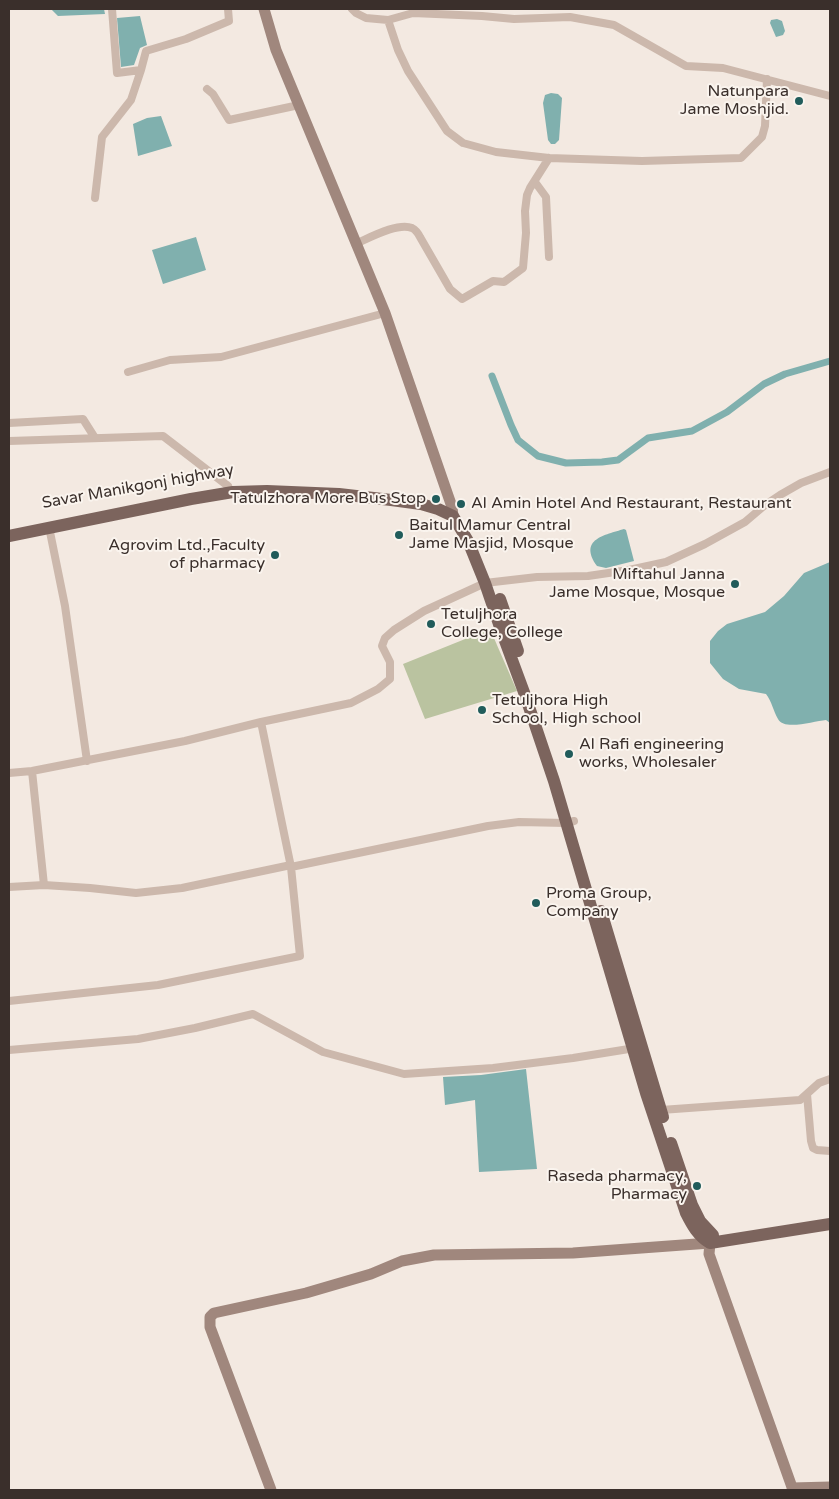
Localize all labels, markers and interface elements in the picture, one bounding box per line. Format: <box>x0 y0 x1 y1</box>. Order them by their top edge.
place label: Natunpara Jame Moshjid. <box>680 82 789 120</box>
marker: Natunpara Jame Moshjid. <box>793 95 805 107</box>
street label: Savar Manikgonj highway <box>41 461 235 513</box>
place label: Tatulzhora More Bus Stop <box>230 489 426 509</box>
marker: Tatulzhora More Bus Stop <box>430 493 442 505</box>
place label: Al Amin Hotel And Restaurant, Restaurant <box>471 494 792 514</box>
marker: Al Amin Hotel And Restaurant, Restaurant <box>455 498 467 510</box>
place label: Baitul Mamur Central Jame Masjid, Mosque <box>409 516 573 554</box>
marker: Baitul Mamur Central Jame Masjid, Mosque <box>393 529 405 541</box>
place label: Agrovim Ltd.,Faculty of pharmacy <box>108 536 265 574</box>
marker: Agrovim Ltd.,Faculty of pharmacy <box>269 549 281 561</box>
place label: Miftahul Janna Jame Mosque, Mosque <box>549 565 725 603</box>
marker: Miftahul Janna Jame Mosque, Mosque <box>729 578 741 590</box>
place label: Tetuljhora College, College <box>441 605 563 643</box>
marker: Tetuljhora College, College <box>425 618 437 630</box>
place label: Tetuljhora High School, High school <box>492 691 641 729</box>
marker: Tetuljhora High School, High school <box>476 704 488 716</box>
place label: Al Rafi engineering works, Wholesaler <box>579 735 724 773</box>
marker: Al Rafi engineering works, Wholesaler <box>563 748 575 760</box>
place label: Proma Group, Company <box>546 884 652 922</box>
marker: Proma Group, Company <box>530 897 542 909</box>
place label: Raseda pharmacy, Pharmacy <box>547 1167 687 1205</box>
marker: Raseda pharmacy, Pharmacy <box>691 1180 703 1192</box>

